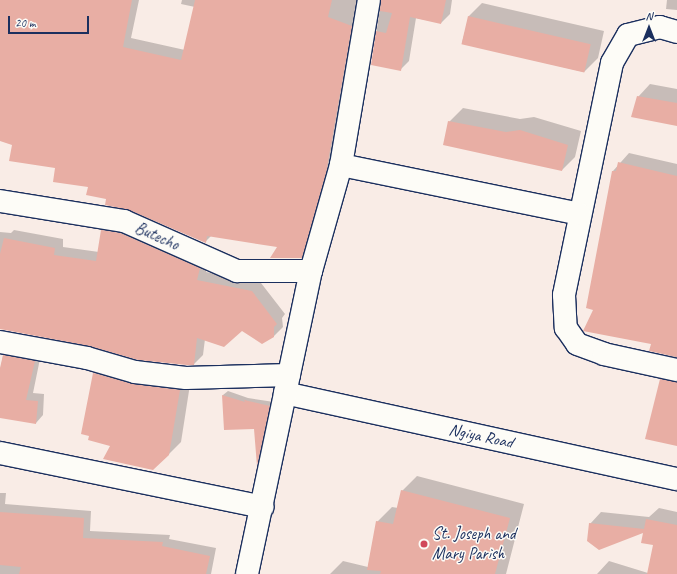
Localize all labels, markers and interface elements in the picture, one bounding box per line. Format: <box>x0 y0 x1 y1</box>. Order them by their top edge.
scale bar <box>10 8 91 34</box>
north arrow <box>629 8 669 48</box>
text: N <box>646 9 652 23</box>
text: 20 m <box>15 15 35 31</box>
street label: Butecho <box>132 217 182 255</box>
street label: Ngiya Road <box>447 419 515 453</box>
place label: St. Joseph and Mary Parish <box>432 524 516 564</box>
marker: St. Joseph and Mary Parish <box>419 539 429 549</box>

